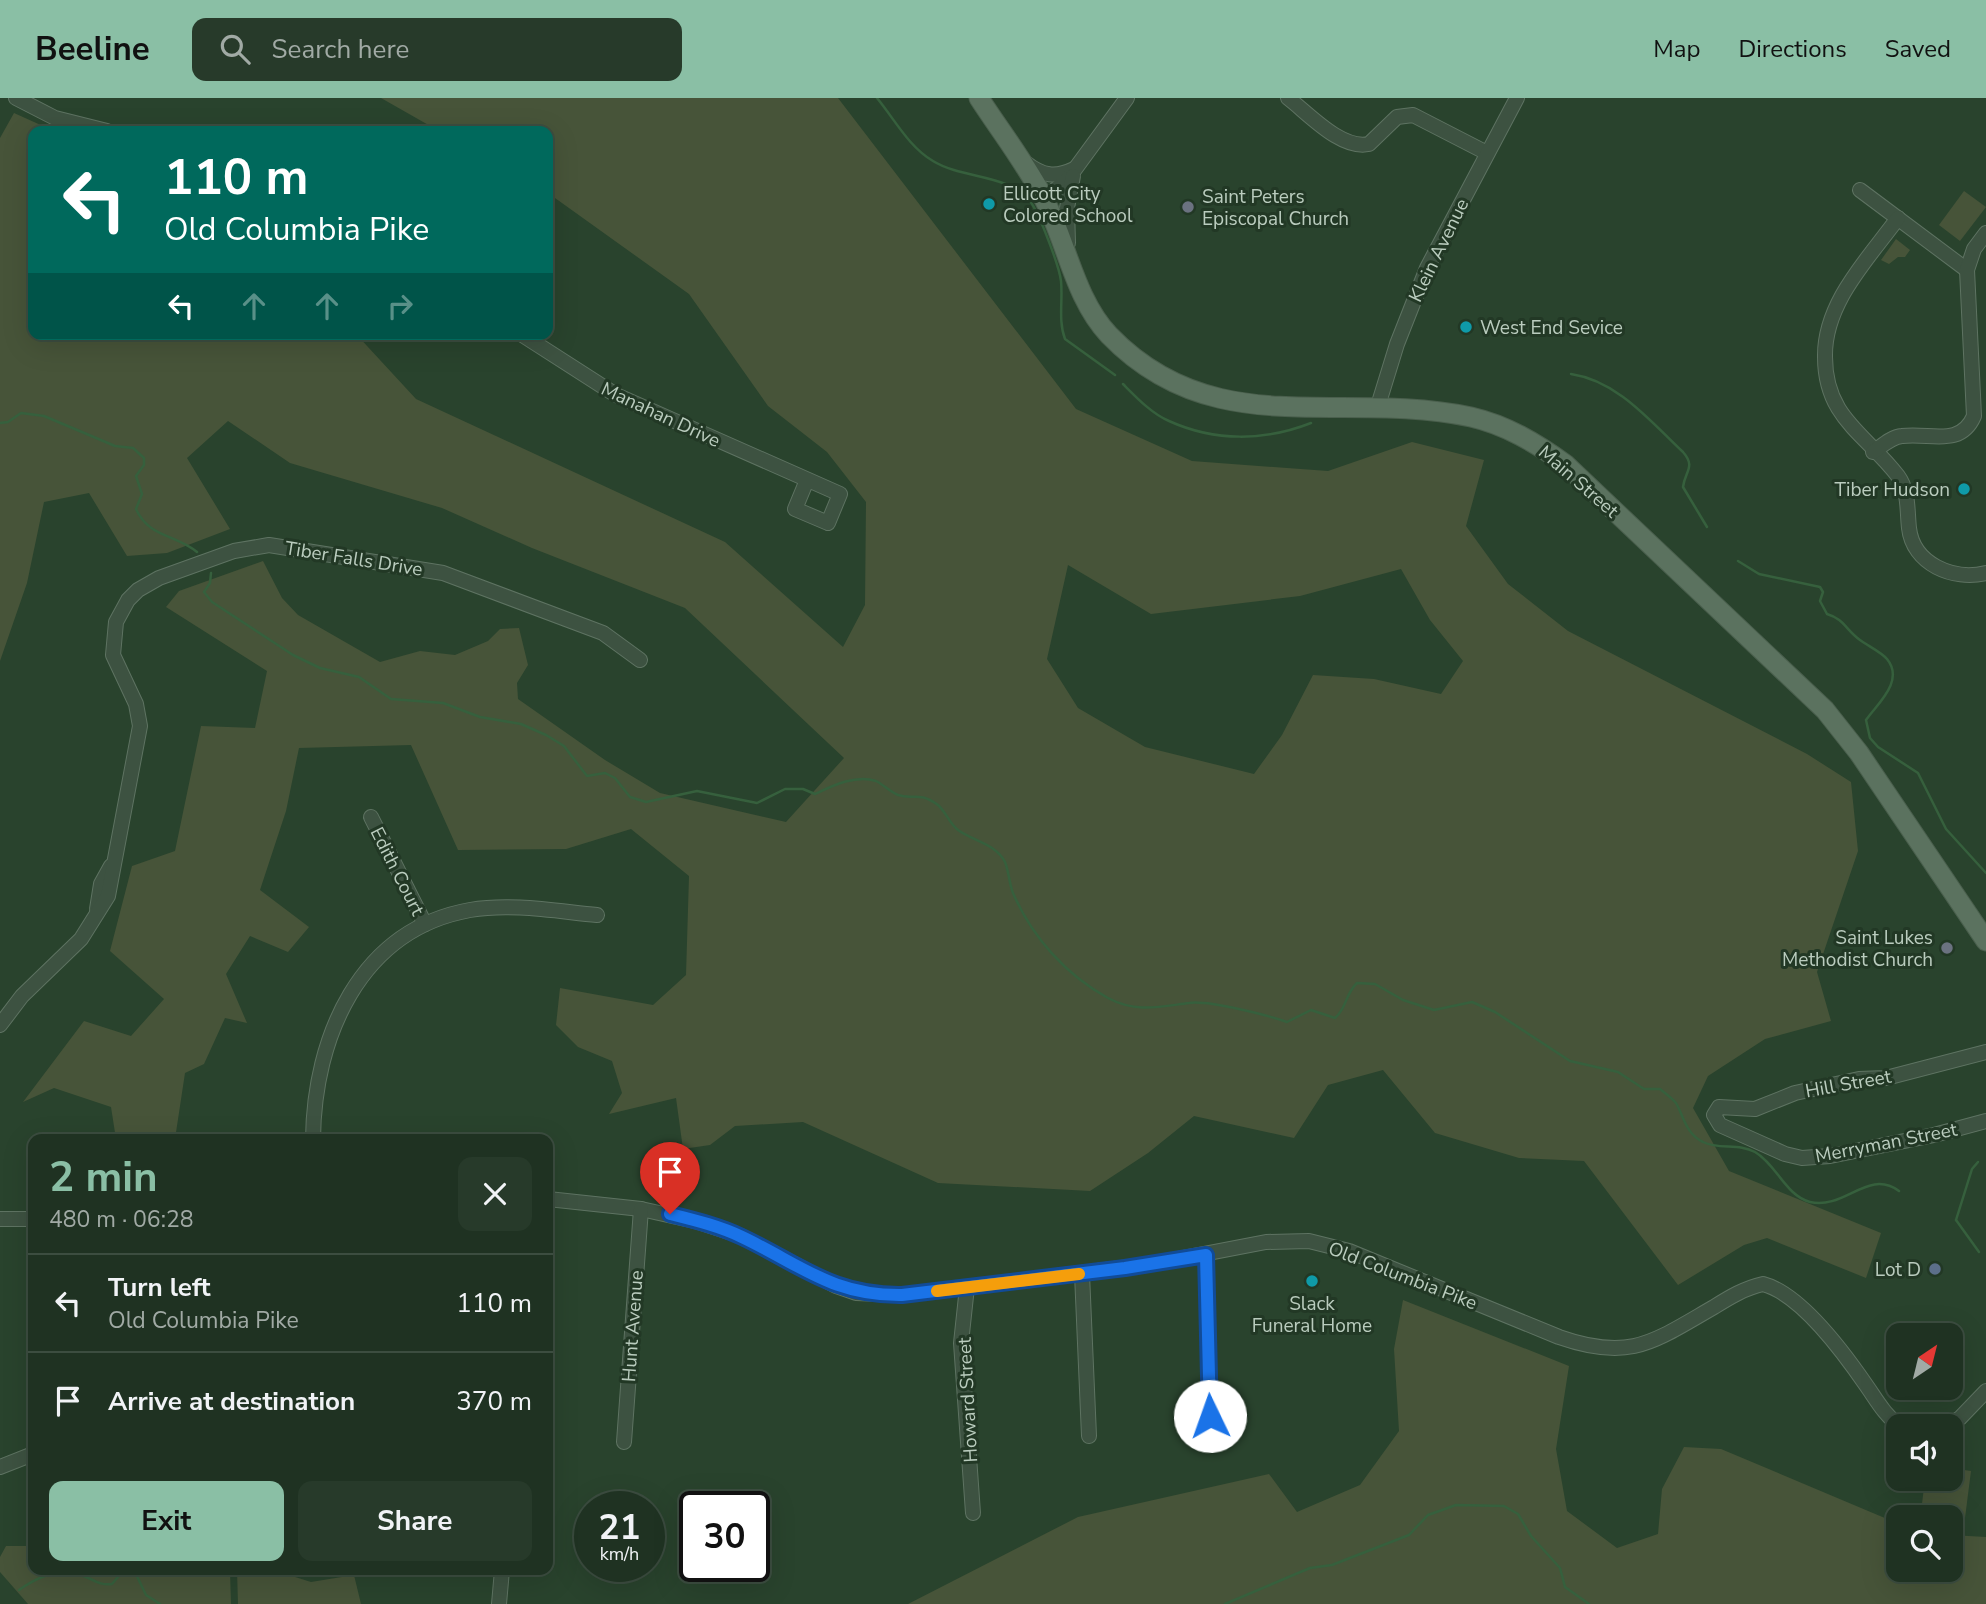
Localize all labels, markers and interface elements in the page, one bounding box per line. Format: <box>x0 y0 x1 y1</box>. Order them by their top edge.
search box <box>192 18 682 81</box>
text: Beeline <box>35 27 150 72</box>
icon: search <box>216 30 254 68</box>
text: Search here <box>272 32 409 67</box>
text: Map <box>1653 33 1700 65</box>
text: Directions <box>1738 33 1847 65</box>
text: Saved <box>1885 33 1951 65</box>
text: 110 m <box>164 144 308 211</box>
icon: left <box>49 154 140 245</box>
place label: Ellicott City Colored School <box>1003 181 1133 229</box>
place label: Saint Peters Episcopal Church <box>1202 184 1349 232</box>
street label: Klein Avenue <box>1403 194 1475 307</box>
marker: Ellicott City Colored School <box>981 196 997 212</box>
marker: Saint Peters Episcopal Church <box>1180 199 1196 215</box>
text: Old Columbia Pike <box>164 208 429 251</box>
icon: left <box>162 287 200 325</box>
icon: ahead <box>235 287 273 325</box>
icon: ahead <box>308 287 346 325</box>
icon: right <box>381 287 419 325</box>
place label: West End Sevice <box>1480 315 1623 341</box>
marker: West End Sevice <box>1458 319 1474 335</box>
street label: Manahan Drive <box>597 376 724 454</box>
street label: Main Street <box>1533 440 1624 524</box>
place label: Tiber Hudson <box>1835 477 1950 503</box>
marker: Tiber Hudson <box>1956 481 1972 497</box>
street label: Tiber Falls Drive <box>283 535 425 583</box>
street label: Edith Court <box>364 823 431 920</box>
place label: Saint Lukes Methodist Church <box>1782 925 1933 973</box>
marker: Saint Lukes Methodist Church <box>1939 940 1955 956</box>
street label: Hill Street <box>1803 1064 1894 1104</box>
street label: Merryman Street <box>1813 1116 1960 1169</box>
pin <box>640 1142 700 1214</box>
text: 2 min <box>49 1149 158 1206</box>
icon: arrive <box>651 1153 689 1191</box>
button: close <box>458 1157 532 1231</box>
text: 480 m · 06:28 <box>49 1204 194 1235</box>
street label: Old Columbia Pike <box>1324 1236 1481 1316</box>
place label: Lot D <box>1875 1257 1921 1283</box>
marker: Lot D <box>1927 1261 1943 1277</box>
street label: Hunt Avenue <box>616 1269 650 1383</box>
text: Turn left <box>108 1270 211 1305</box>
marker: Slack Funeral Home <box>1304 1273 1320 1289</box>
icon: left <box>49 1284 87 1322</box>
text: 110 m <box>456 1286 532 1321</box>
place label: Slack Funeral Home <box>1252 1291 1372 1339</box>
text: Old Columbia Pike <box>108 1305 299 1336</box>
north arrow <box>1886 1323 1964 1400</box>
map controls <box>1886 1323 1963 1582</box>
street label: Howard Street <box>952 1336 984 1463</box>
position arrow <box>1173 1379 1247 1453</box>
icon: arrive <box>49 1382 87 1420</box>
text: Arrive at destination <box>108 1384 355 1419</box>
text: 370 m <box>456 1384 532 1419</box>
button: sound <box>1886 1414 1963 1491</box>
button: Exit <box>49 1481 284 1561</box>
button: Share <box>298 1481 532 1561</box>
speed limit sign: 30 <box>679 1491 770 1582</box>
text: 21 <box>598 1504 641 1551</box>
button: search <box>1886 1505 1963 1582</box>
text: km/h <box>600 1542 639 1566</box>

